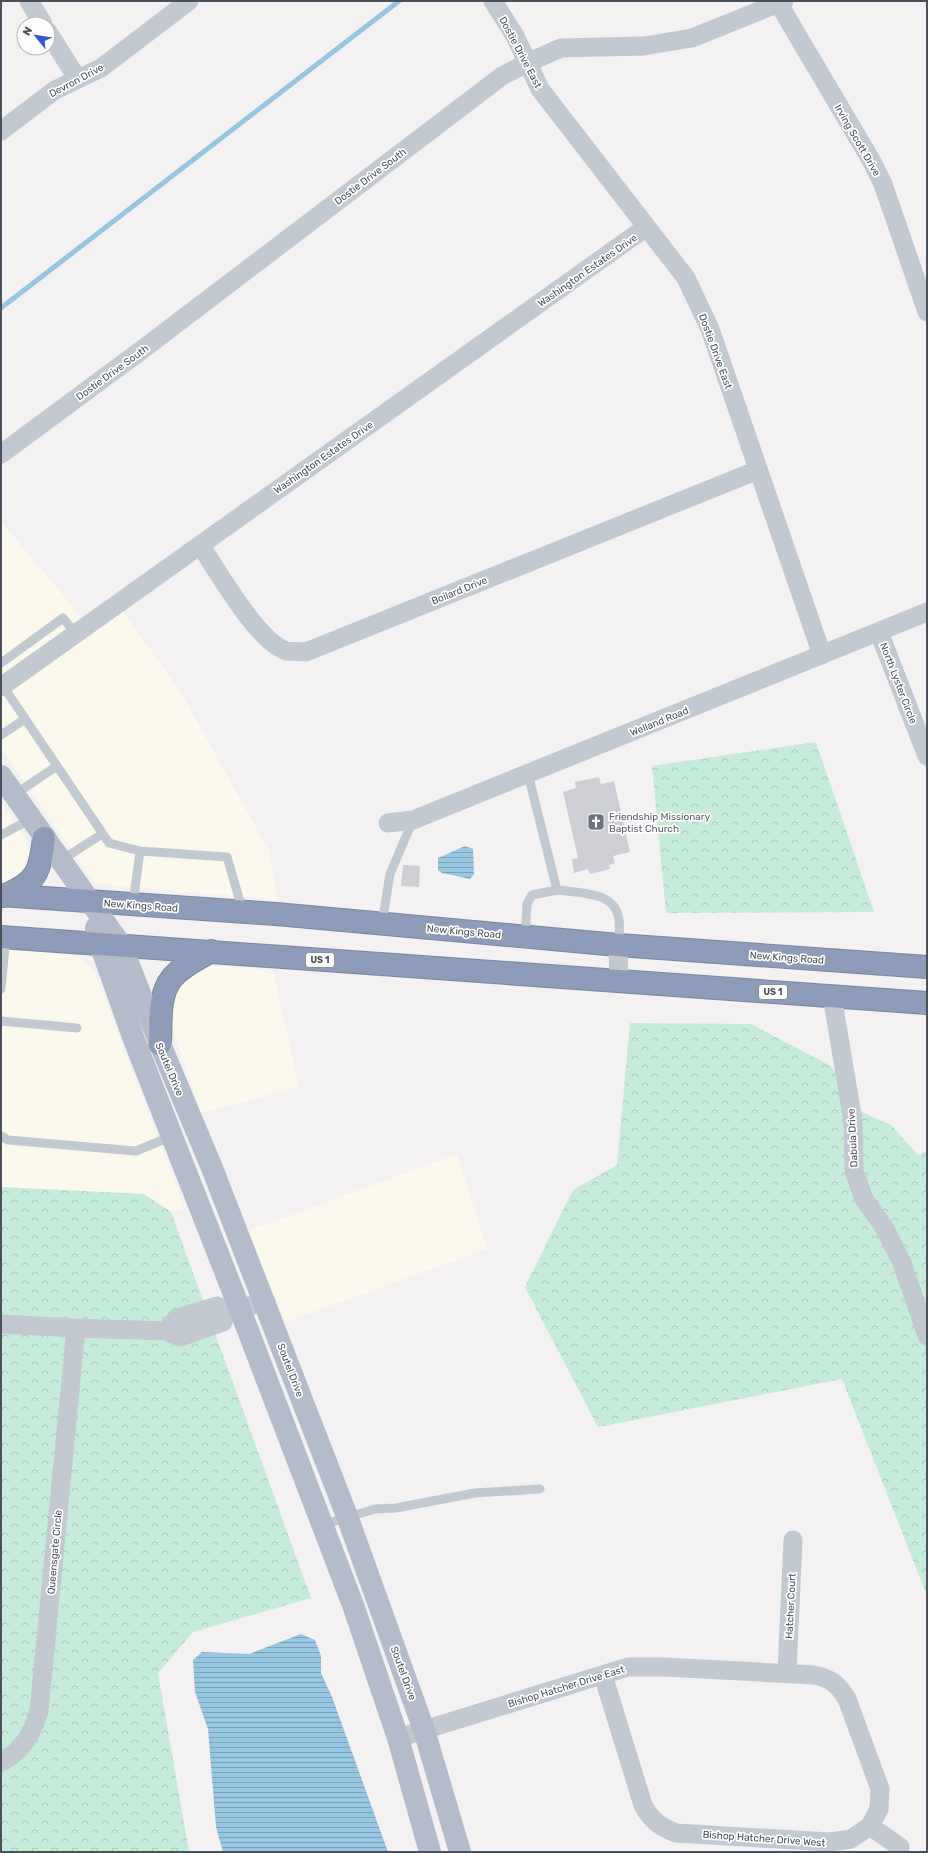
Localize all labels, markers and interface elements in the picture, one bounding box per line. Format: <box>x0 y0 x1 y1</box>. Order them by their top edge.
street label: Dostie Drive East <box>496 15 544 90</box>
north arrow <box>16 16 56 56</box>
text: N <box>20 25 35 38</box>
street label: Devron Drive <box>47 61 106 100</box>
street label: Irving Scott Drive <box>832 103 883 179</box>
street label: Dostie Drive South <box>332 146 409 208</box>
street label: Washington Estates Drive <box>535 232 640 310</box>
street label: Dostie Drive East <box>696 312 734 391</box>
street label: Dostie Drive South <box>74 343 151 403</box>
street label: Washington Estates Drive <box>271 419 376 497</box>
street label: Boilard Drive <box>430 574 489 608</box>
street label: North Lyster Circle <box>877 641 919 726</box>
street label: Welland Road <box>628 705 690 739</box>
place label: Friendship Missionary Baptist Church <box>609 811 711 835</box>
church icon: Friendship Missionary Baptist Church <box>586 812 606 832</box>
street label: New Kings Road <box>103 897 178 915</box>
street label: New Kings Road <box>426 923 502 941</box>
street label: New Kings Road <box>749 949 824 967</box>
road number: US 1 <box>306 953 334 967</box>
road number: US 1 <box>759 985 787 999</box>
street label: Soutel Drive <box>153 1041 186 1098</box>
street label: Dabula Drive <box>845 1108 861 1168</box>
street label: Soutel Drive <box>274 1342 306 1399</box>
street label: Queensgate Circle <box>45 1509 65 1595</box>
street label: Hatcher Court <box>783 1573 799 1639</box>
street label: Soutel Drive <box>388 1645 418 1702</box>
street label: Bishop Hatcher Drive East <box>507 1663 626 1710</box>
street label: Bishop Hatcher Drive West <box>702 1829 826 1849</box>

